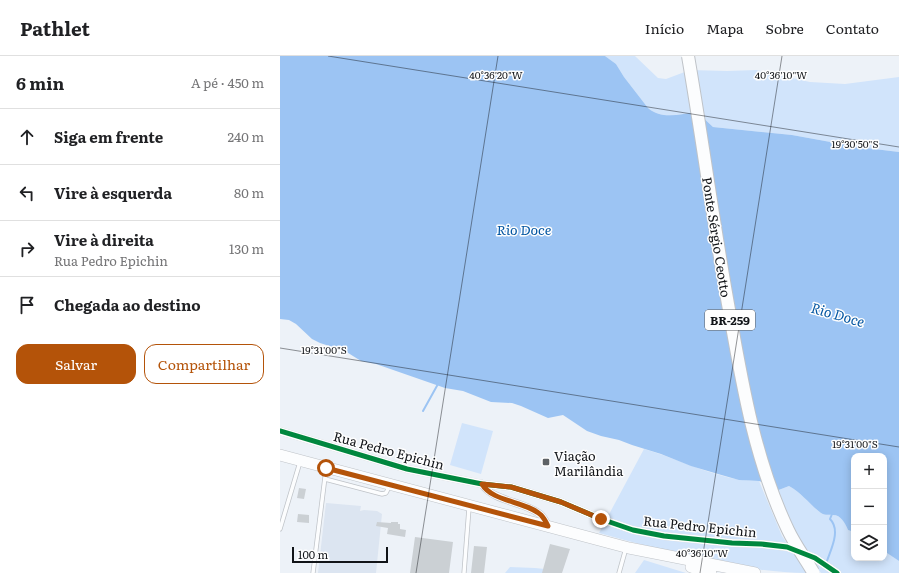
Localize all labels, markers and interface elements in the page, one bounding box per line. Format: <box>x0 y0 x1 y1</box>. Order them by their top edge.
text: Pathlet <box>20 14 90 42</box>
text: Início <box>645 18 684 38</box>
text: Mapa <box>706 18 744 38</box>
text: Sobre <box>766 18 804 38</box>
text: Contato <box>826 18 879 38</box>
text: 40°36'20"W <box>469 67 523 82</box>
text: 40°36'10"W <box>755 67 807 82</box>
text: 6 min <box>16 70 64 95</box>
text: A pé · 450 m <box>191 73 264 92</box>
text: Siga em frente <box>54 125 163 148</box>
icon: ahead <box>16 126 38 148</box>
text: 240 m <box>228 127 264 146</box>
text: 19°30'50"S <box>832 136 878 151</box>
street label: Ponte Sérgio Ceotto <box>698 175 736 299</box>
text: Vire à esquerda <box>54 181 172 204</box>
icon: left <box>16 182 38 204</box>
text: 80 m <box>234 183 264 202</box>
water label: Rio Doce <box>497 219 552 239</box>
text: Vire à direita <box>54 228 154 251</box>
icon: right <box>16 238 38 260</box>
text: 130 m <box>229 239 264 258</box>
text: Rua Pedro Epichin <box>54 251 168 270</box>
text: Chegada ao destino <box>54 293 201 316</box>
icon: arrive <box>16 294 38 316</box>
water label: Rio Doce <box>809 297 867 331</box>
road number: BR-259 <box>705 310 755 330</box>
text: 19°31'00"S <box>301 342 347 357</box>
button: Salvar <box>16 344 136 384</box>
button: Compartilhar <box>144 344 264 384</box>
street label: Rua Pedro Epichin <box>331 426 447 474</box>
text: 19°31'00"S <box>832 436 878 451</box>
place label: Viação Marilândia <box>554 446 623 480</box>
map controls <box>851 453 887 561</box>
button: + <box>851 453 887 489</box>
marker: Viação Marilândia <box>541 457 551 467</box>
route start <box>317 459 335 477</box>
button: − <box>851 489 887 525</box>
route end <box>592 510 610 528</box>
street label: Rua Pedro Epichin <box>642 511 758 541</box>
button: layers <box>851 525 887 561</box>
scale bar <box>292 545 388 564</box>
text: 40°36'10"W <box>676 545 728 560</box>
text: 100 m <box>298 546 328 562</box>

